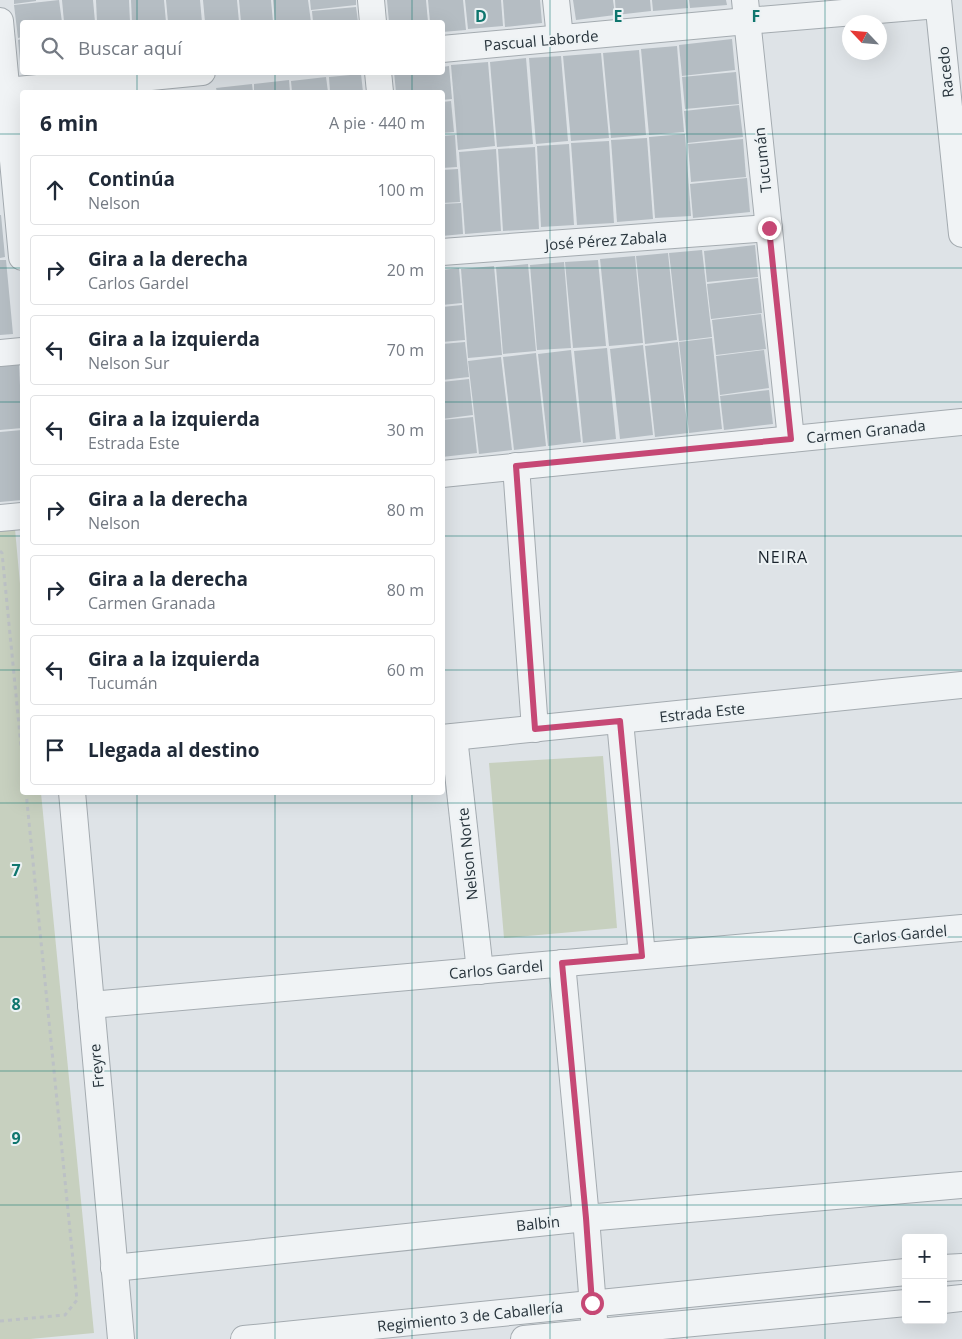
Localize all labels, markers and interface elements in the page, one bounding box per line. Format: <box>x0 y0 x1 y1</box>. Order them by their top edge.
text: D <box>475 5 487 27</box>
text: E <box>614 5 623 27</box>
text: F <box>752 5 760 27</box>
north arrow <box>842 15 887 60</box>
search box <box>20 20 445 75</box>
street label: Pascual Laborde <box>483 25 599 55</box>
icon: search <box>38 34 66 62</box>
text: Buscar aquí <box>78 35 182 61</box>
street label: Racedo <box>932 45 958 99</box>
text: 6 min <box>40 109 98 137</box>
text: A pie · 440 m <box>329 112 425 134</box>
street label: Tucumán <box>749 126 775 194</box>
text: Continúa <box>88 166 175 192</box>
icon: ahead <box>41 176 69 204</box>
text: 100 m <box>378 179 424 201</box>
text: Nelson <box>88 192 140 214</box>
route end <box>758 217 781 240</box>
street label: José Pérez Zabala <box>542 226 668 254</box>
text: Gira a la derecha <box>88 246 248 272</box>
icon: right <box>41 256 69 284</box>
text: 20 m <box>387 259 424 281</box>
text: Carlos Gardel <box>88 272 189 294</box>
text: Gira a la izquierda <box>88 326 260 352</box>
icon: left <box>41 336 69 364</box>
text: 70 m <box>387 339 424 361</box>
text: Nelson Sur <box>88 352 169 374</box>
text: Gira a la izquierda <box>88 406 260 432</box>
street label: Carmen Granada <box>805 415 927 447</box>
icon: left <box>41 416 69 444</box>
text: 30 m <box>387 419 424 441</box>
text: Estrada Este <box>88 432 180 454</box>
text: Gira a la derecha <box>88 486 248 512</box>
icon: right <box>41 496 69 524</box>
text: 80 m <box>387 499 424 521</box>
text: Nelson <box>88 512 140 534</box>
district label: NEIRA <box>758 546 808 568</box>
text: Gira a la derecha <box>88 566 248 592</box>
icon: right <box>41 576 69 604</box>
text: 80 m <box>387 579 424 601</box>
text: Carmen Granada <box>88 592 216 614</box>
text: Gira a la izquierda <box>88 646 260 672</box>
icon: left <box>41 656 69 684</box>
text: 60 m <box>387 659 424 681</box>
text: Tucumán <box>88 672 158 694</box>
street label: Estrada Este <box>658 698 746 726</box>
icon: arrive <box>41 736 69 764</box>
text: Llegada al destino <box>88 737 260 763</box>
street label: Nelson Norte <box>452 807 482 901</box>
text: 7 <box>11 859 21 881</box>
street label: Carlos Gardel <box>852 920 948 948</box>
street label: Carlos Gardel <box>448 955 544 983</box>
text: 8 <box>11 993 21 1015</box>
street label: Freyre <box>84 1043 108 1089</box>
text: 9 <box>11 1127 21 1149</box>
street label: Balbin <box>515 1211 561 1235</box>
map controls <box>902 1234 947 1324</box>
button: + <box>902 1234 947 1279</box>
button: − <box>902 1279 947 1324</box>
route start <box>581 1292 604 1315</box>
street label: Regimiento 3 de Caballería <box>376 1296 564 1336</box>

